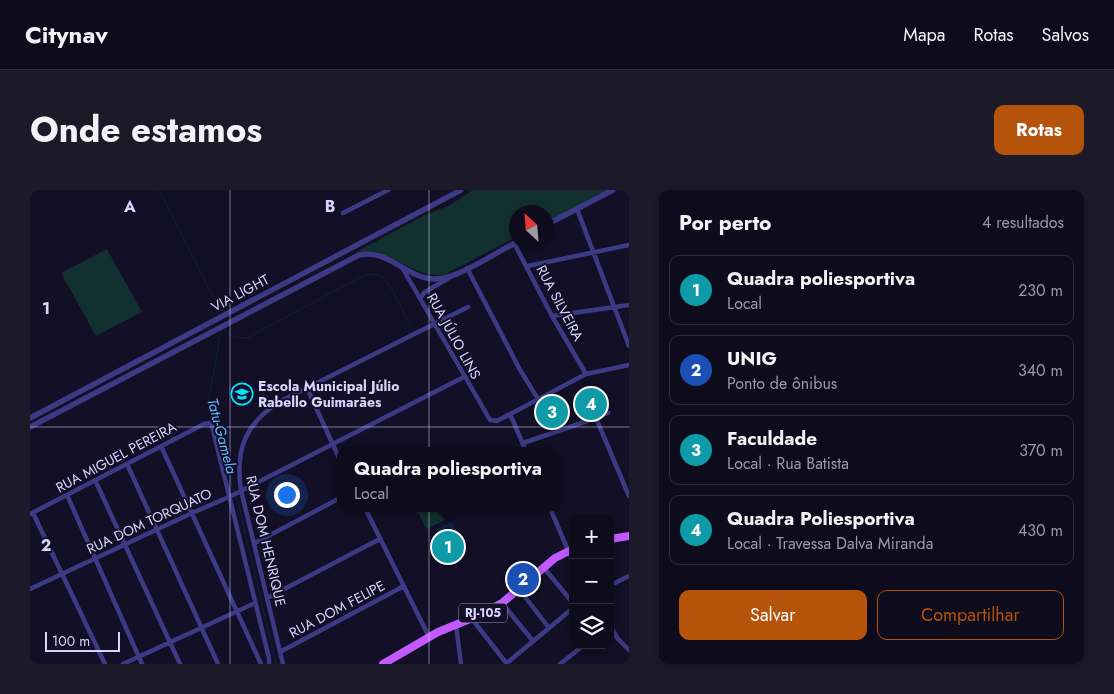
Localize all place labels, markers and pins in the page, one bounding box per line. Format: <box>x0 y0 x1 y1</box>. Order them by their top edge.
place label: Escola Municipal Júlio Rabello Guimarães <box>258 376 399 412</box>
school or university icon: Escola Municipal Júlio Rabello Guimarães <box>230 382 254 406</box>
pin: 4 <box>575 385 607 423</box>
pin: 3 <box>536 393 568 431</box>
pin: 1 <box>432 528 464 566</box>
pin: 2 <box>507 560 539 598</box>

